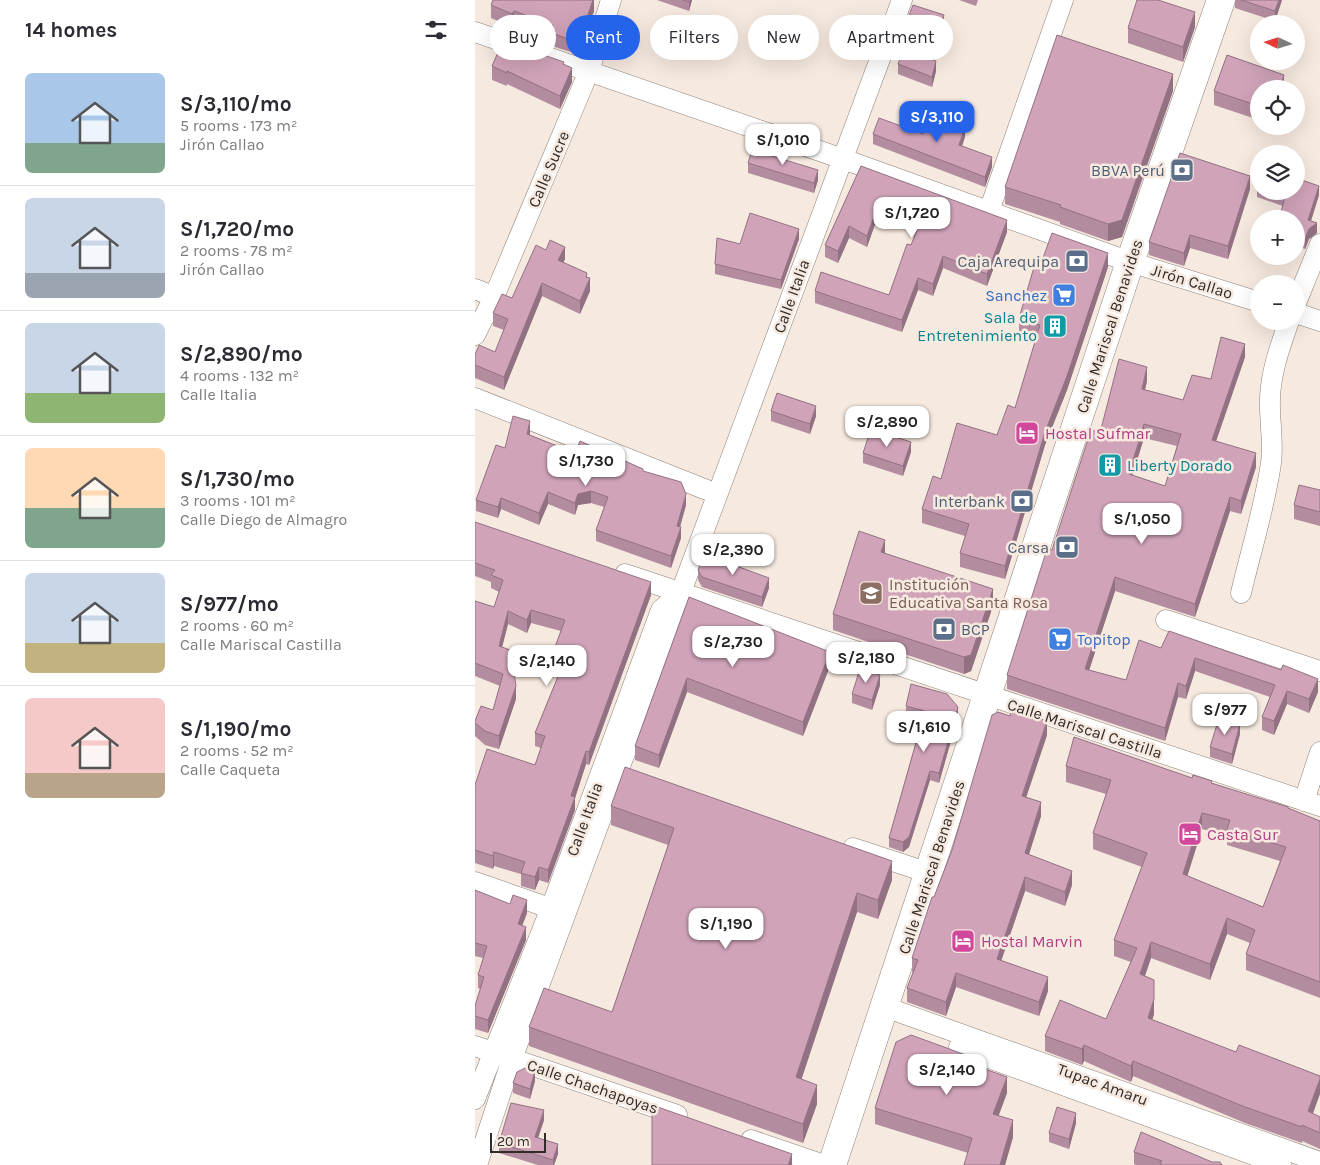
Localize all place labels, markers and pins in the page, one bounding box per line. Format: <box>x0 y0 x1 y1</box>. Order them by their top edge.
pin: S/3,110 <box>891 100 983 143</box>
pin: S/1,010 <box>737 124 829 166</box>
bank icon: BBVA Perú <box>1169 157 1195 183</box>
place label: BBVA Perú <box>1091 161 1165 180</box>
pin: S/1,720 <box>866 196 958 239</box>
bank icon: Caja Arequipa <box>1064 248 1090 274</box>
place label: Caja Arequipa <box>958 252 1059 271</box>
supermarket icon: Sanchez <box>1051 282 1077 308</box>
place label: Sanchez <box>985 286 1047 305</box>
place label: Sala de Entretenimiento <box>917 308 1037 345</box>
building icon: Sala de Entretenimiento <box>1042 313 1068 339</box>
pin: S/2,890 <box>841 406 933 448</box>
hotel icon: Hostal Sufmar <box>1014 420 1040 446</box>
place label: Hostal Sufmar <box>1045 424 1151 443</box>
pin: S/1,730 <box>540 444 632 487</box>
building icon: Liberty Dorado <box>1097 452 1123 478</box>
place label: Liberty Dorado <box>1127 456 1232 475</box>
bank icon: Interbank <box>1009 488 1035 514</box>
place label: Interbank <box>934 492 1005 511</box>
pin: S/1,050 <box>1096 502 1188 545</box>
pin: S/2,390 <box>687 534 779 576</box>
bank icon: Carsa <box>1054 534 1080 560</box>
place label: Carsa <box>1007 538 1049 557</box>
place label: Institución Educativa Santa Rosa <box>889 575 1048 612</box>
school or university icon: Institución Educativa Santa Rosa <box>858 580 884 606</box>
bank icon: BCP <box>931 616 957 642</box>
place label: BCP <box>961 620 990 639</box>
pin: S/2,730 <box>687 626 779 668</box>
supermarket icon: Topitop <box>1047 626 1073 652</box>
place label: Topitop <box>1077 630 1131 649</box>
pin: S/2,180 <box>820 642 912 684</box>
pin: S/2,140 <box>501 644 593 687</box>
pin: S/977 <box>1190 694 1260 736</box>
pin: S/1,610 <box>878 710 970 753</box>
hotel icon: Casta Sur <box>1177 821 1203 847</box>
place label: Casta Sur <box>1207 825 1278 844</box>
pin: S/1,190 <box>680 908 772 950</box>
hotel icon: Hostal Marvin <box>950 928 976 954</box>
place label: Hostal Marvin <box>981 932 1083 951</box>
pin: S/2,140 <box>901 1054 993 1096</box>

